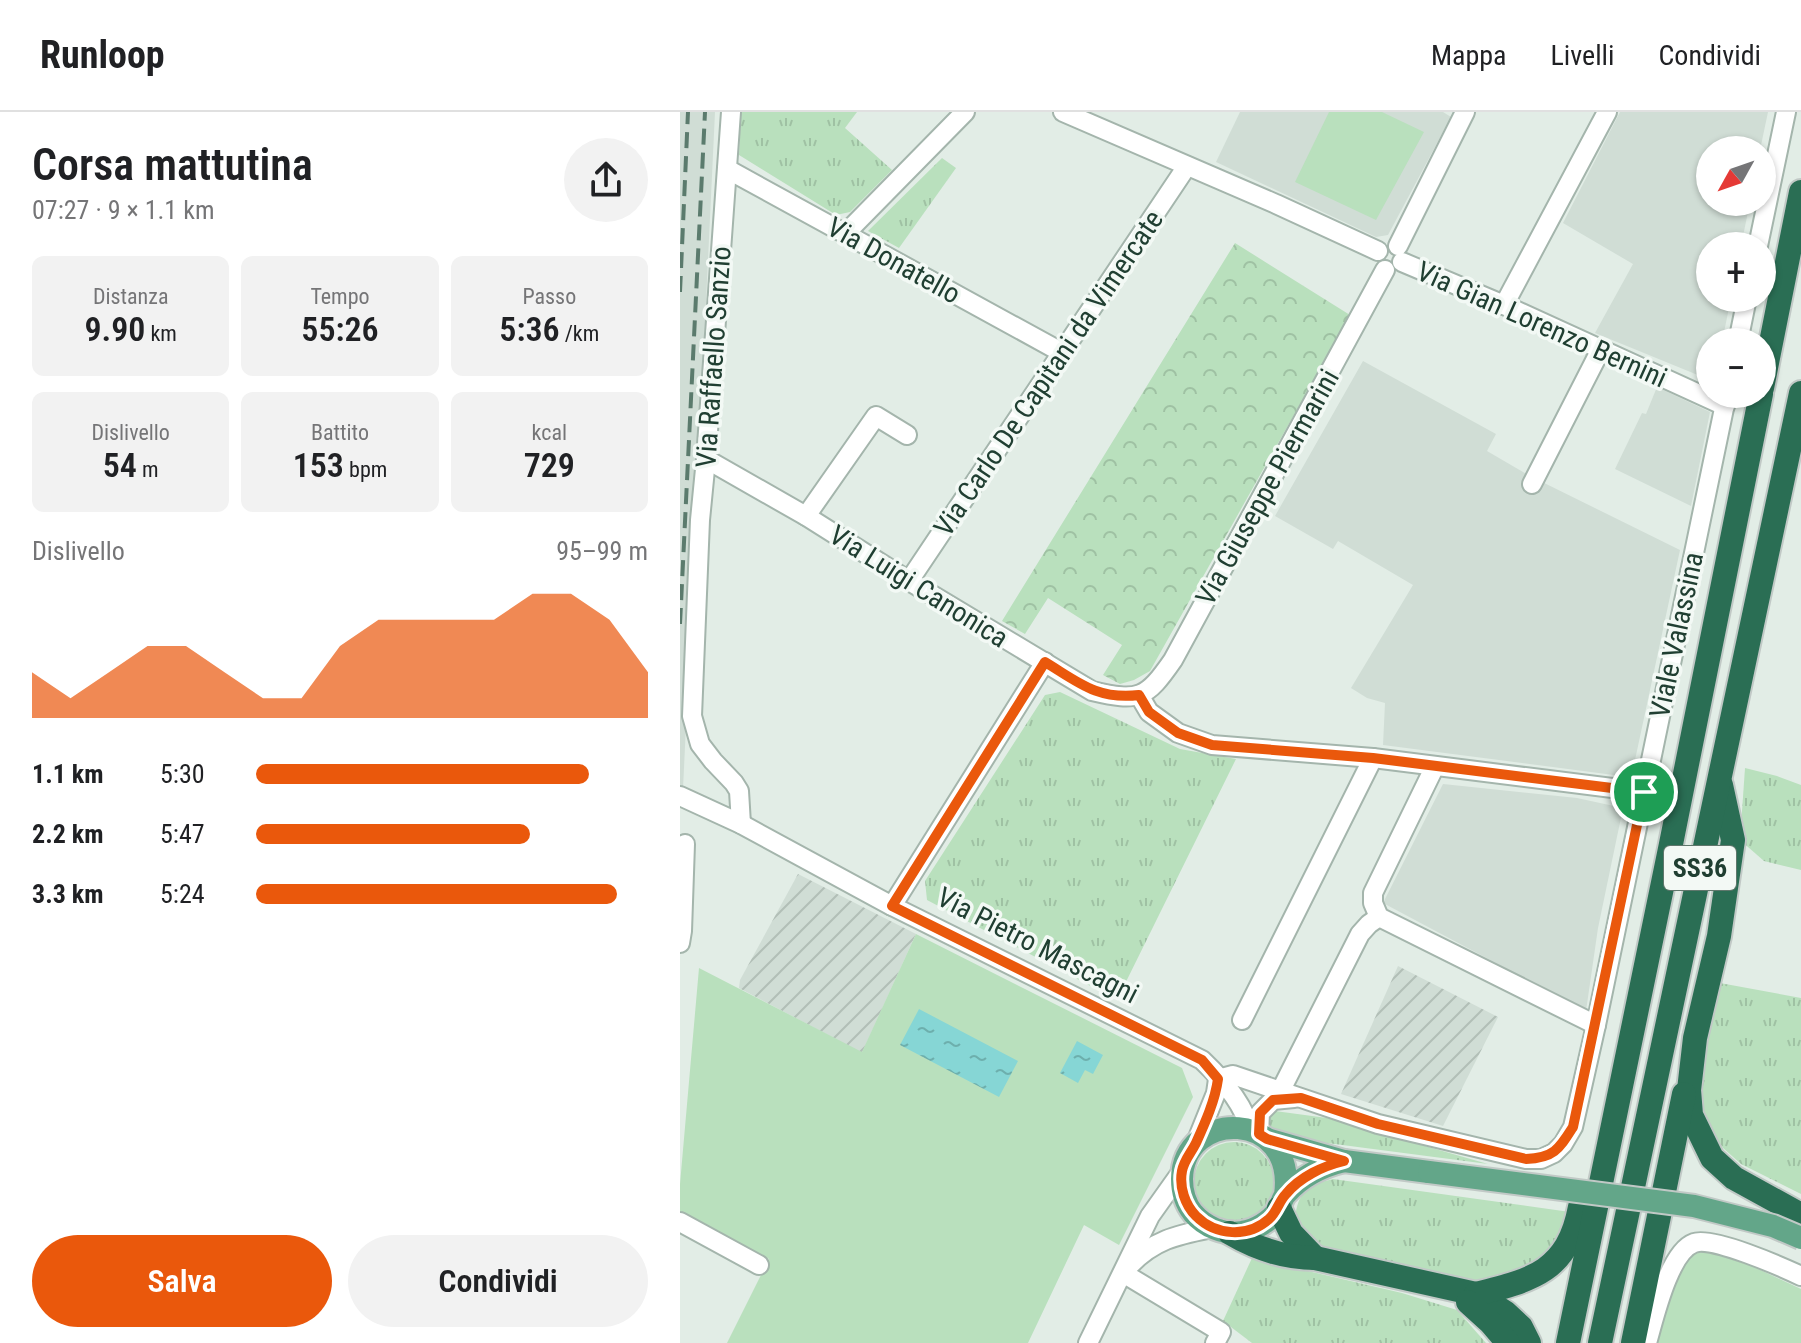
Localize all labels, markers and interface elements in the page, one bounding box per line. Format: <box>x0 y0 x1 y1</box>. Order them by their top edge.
text: Runloop <box>40 33 165 77</box>
text: Mappa <box>1431 39 1507 72</box>
text: Livelli <box>1551 39 1614 72</box>
text: Condividi <box>1658 39 1761 72</box>
north arrow <box>1696 136 1776 216</box>
map controls <box>1696 136 1776 408</box>
button: share <box>564 138 648 222</box>
text: Corsa mattutina <box>32 139 313 191</box>
text: 07:27 · 9 × 1.1 km <box>32 195 214 225</box>
street label: Via Carlo De Capitani da Vimercate <box>927 204 1170 542</box>
street label: Via Donatello <box>821 210 966 311</box>
button: + <box>1696 232 1776 312</box>
street label: Via Raffaello Sanzio <box>689 245 738 469</box>
street label: Via Gian Lorenzo Bernini <box>1412 254 1672 394</box>
text: Distanza <box>93 284 168 309</box>
text: Tempo <box>310 284 370 309</box>
text: Passo <box>522 284 576 309</box>
text: 9.90 <box>84 309 145 349</box>
text: 55:26 <box>301 309 379 349</box>
text: 5:36 <box>499 309 560 349</box>
text: km <box>145 321 177 346</box>
text: /km <box>560 321 599 346</box>
button: − <box>1696 328 1776 408</box>
street label: Via Giuseppe Piermarini <box>1189 364 1346 611</box>
text: Dislivello <box>91 420 170 445</box>
text: Battito <box>311 420 369 445</box>
text: kcal <box>532 420 567 445</box>
text: 54 <box>103 445 137 485</box>
text: 153 <box>293 445 344 485</box>
text: 729 <box>524 445 575 485</box>
text: m <box>137 457 159 482</box>
text: bpm <box>344 457 387 482</box>
street label: Via Luigi Canonica <box>823 518 1014 655</box>
text: Dislivello <box>32 536 125 566</box>
text: 95–99 m <box>556 536 648 566</box>
street label: Viale Valassina <box>1643 549 1710 721</box>
pin <box>1610 758 1678 826</box>
text: 1.1 km <box>32 759 104 789</box>
text: 5:30 <box>160 759 205 789</box>
icon: arrive <box>1622 770 1666 814</box>
text: 2.2 km <box>32 819 104 849</box>
text: 5:47 <box>160 819 205 849</box>
road number: SS36 <box>1664 846 1736 890</box>
text: 3.3 km <box>32 879 104 909</box>
text: 5:24 <box>160 879 205 909</box>
street label: Via Pietro Mascagni <box>932 880 1144 1010</box>
button: Salva <box>32 1235 332 1327</box>
button: Condividi <box>348 1235 648 1327</box>

